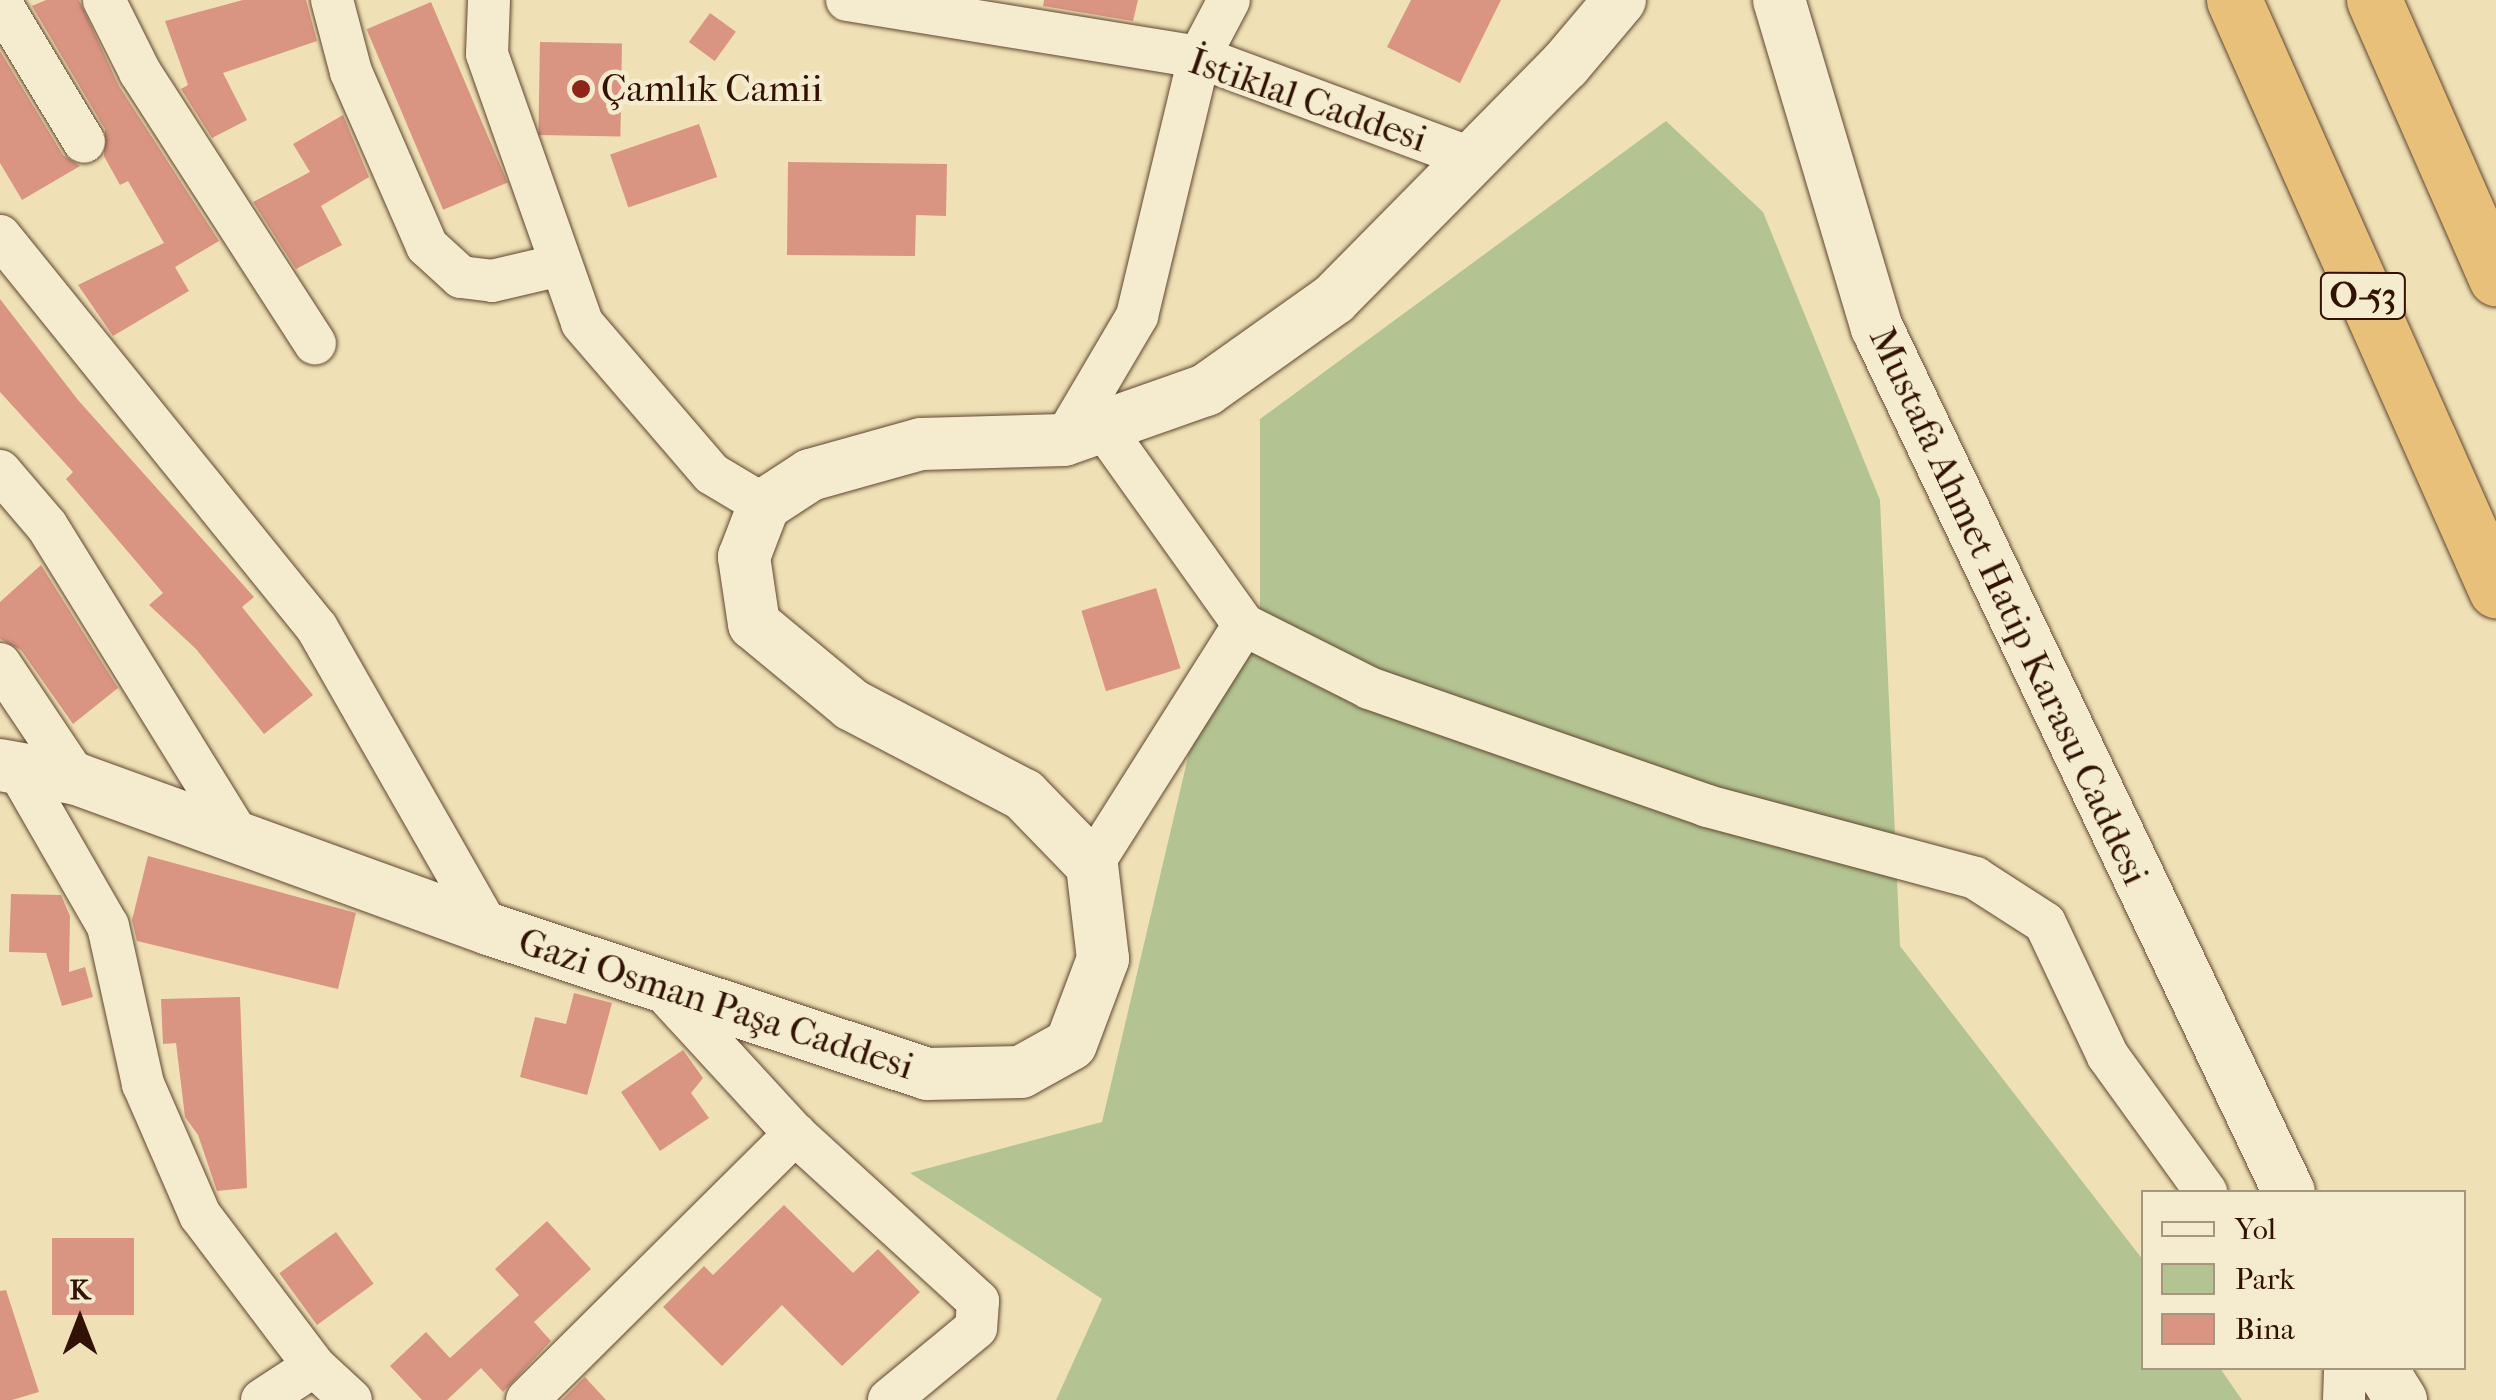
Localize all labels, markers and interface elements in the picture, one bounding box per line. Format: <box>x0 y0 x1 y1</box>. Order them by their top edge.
street label: İstiklal Caddesi <box>1183 38 1433 162</box>
place label: Çamlık Camii <box>601 66 822 112</box>
marker: Çamlık Camii <box>570 78 592 100</box>
road number: O-53 <box>2318 266 2408 326</box>
street label: Mustafa Ahmet Hatip Karasu Caddesi <box>1859 320 2159 892</box>
street label: Gazi Osman Paşa Caddesi <box>513 919 919 1089</box>
legend <box>2141 1190 2466 1370</box>
text: Yol <box>2235 1212 2276 1247</box>
text: Park <box>2235 1262 2295 1297</box>
north arrow <box>30 1270 130 1370</box>
text: K <box>70 1273 90 1306</box>
text: Bina <box>2235 1312 2295 1347</box>

